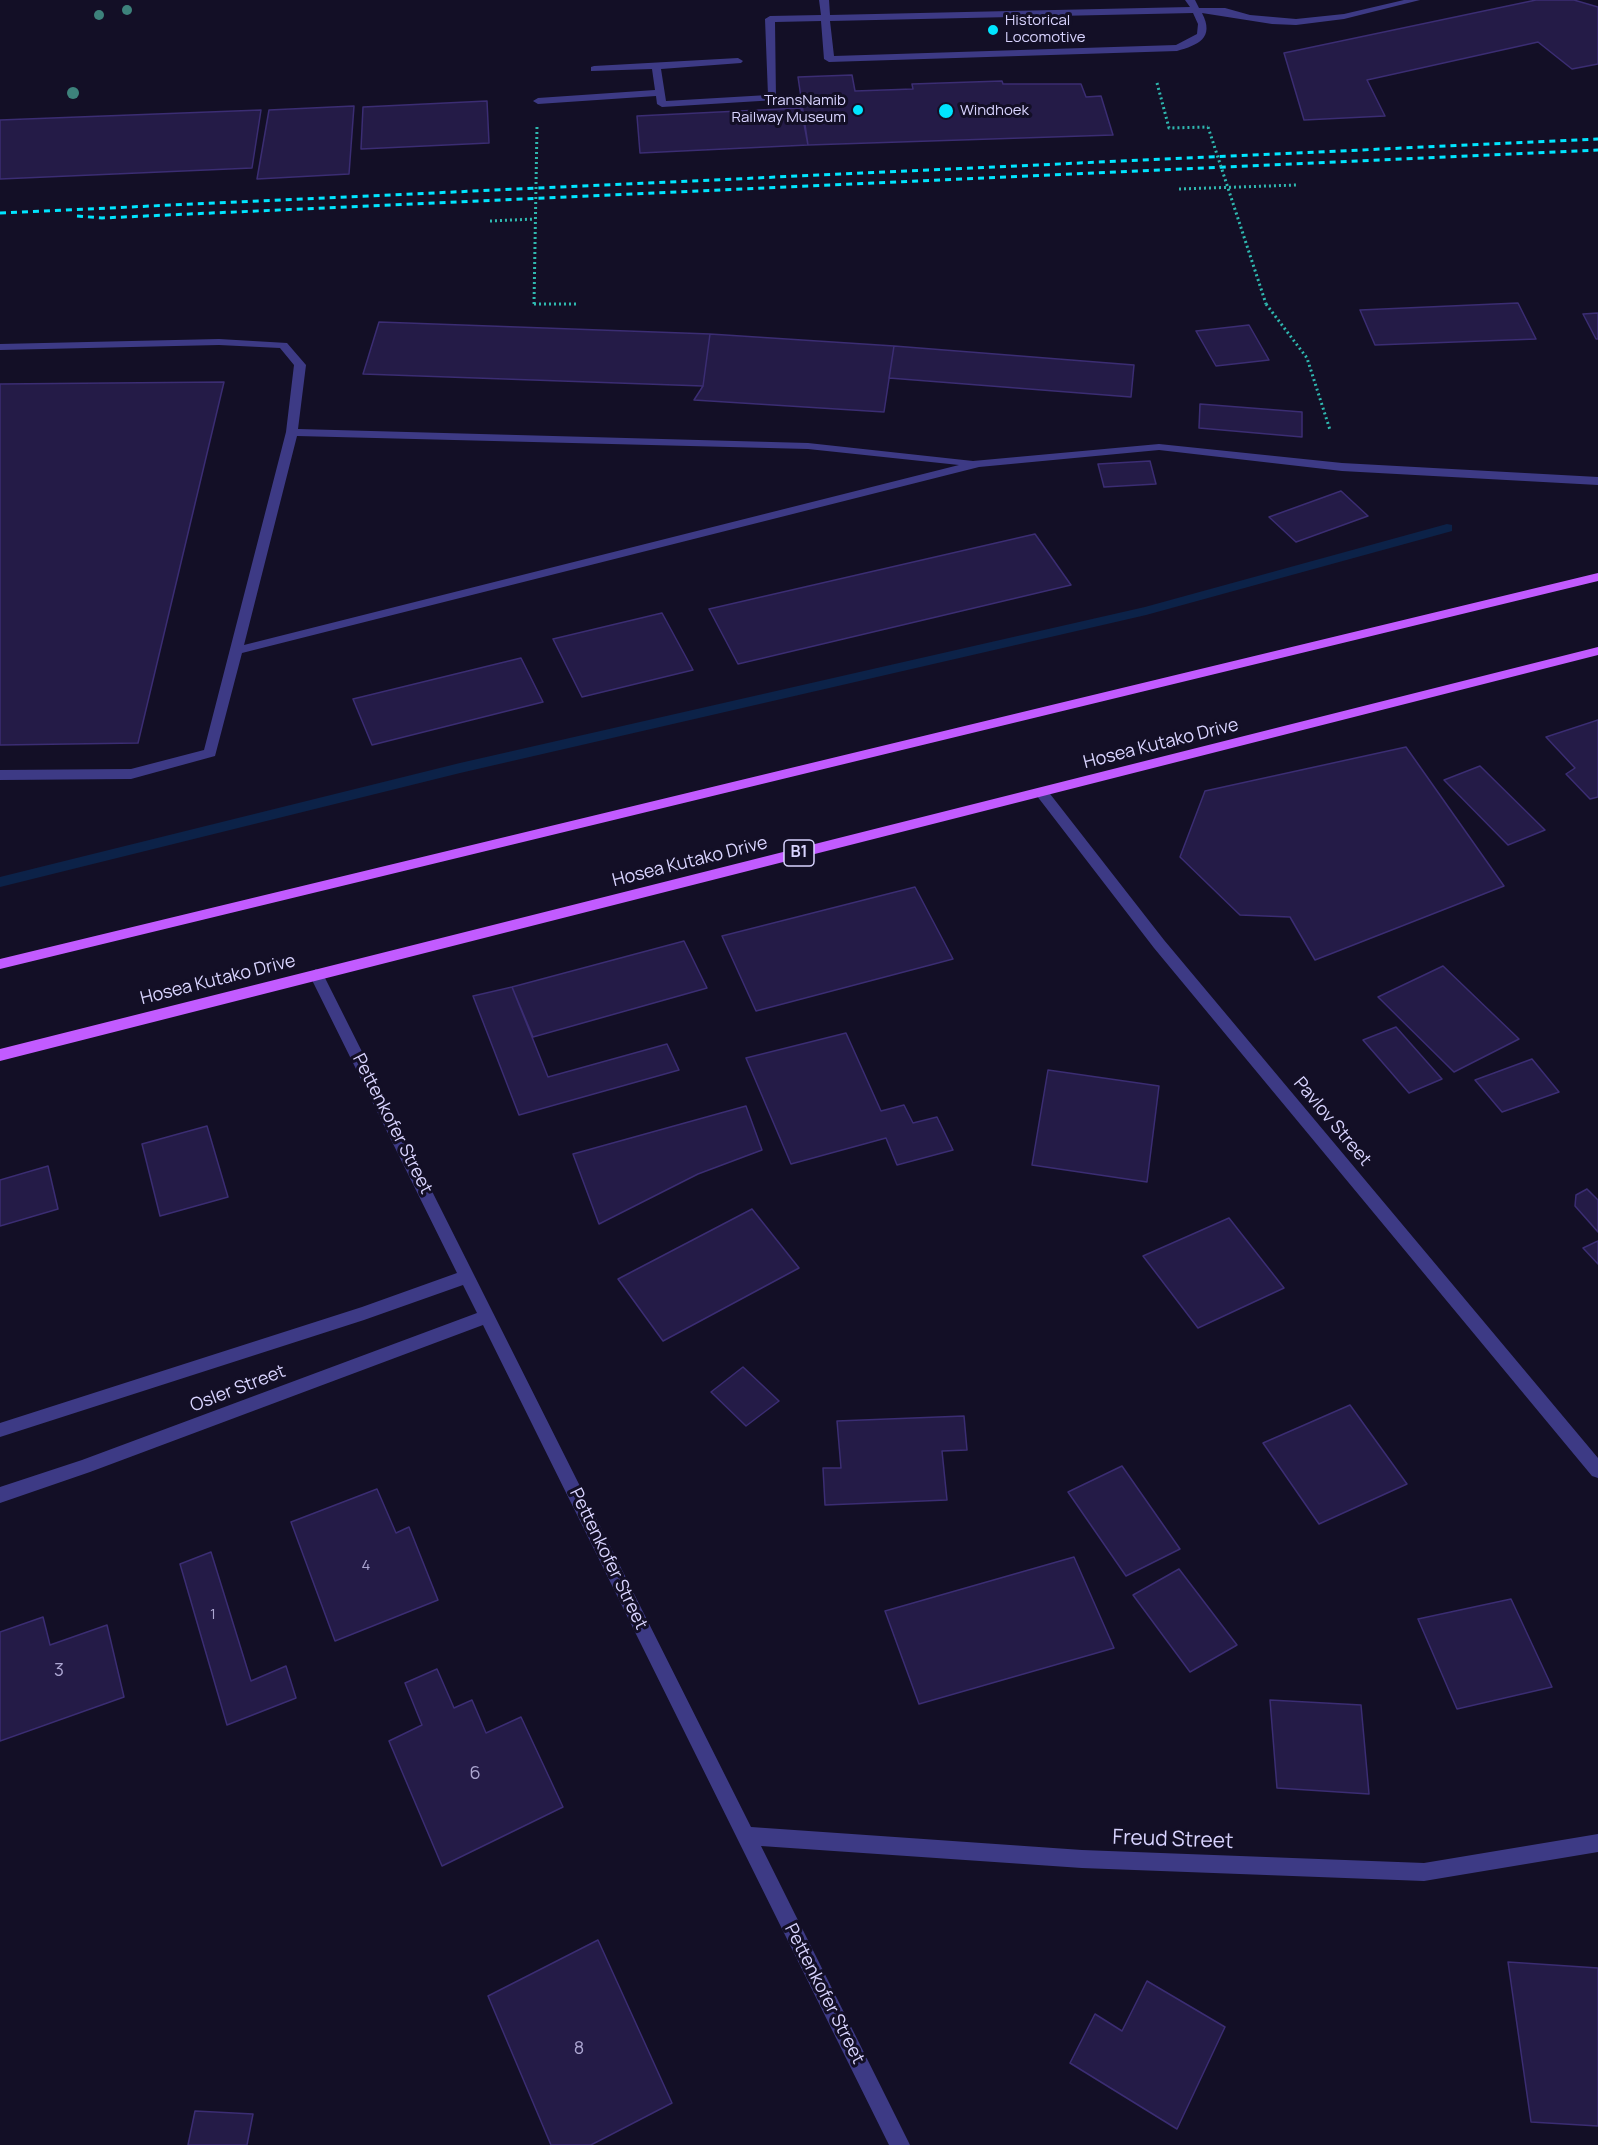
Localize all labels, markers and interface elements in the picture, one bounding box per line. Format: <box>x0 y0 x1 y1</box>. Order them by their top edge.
place label: Historical Locomotive <box>1005 12 1086 47</box>
marker: Historical Locomotive <box>986 23 1000 37</box>
place label: TransNamib Railway Museum <box>732 92 846 127</box>
marker: Windhoek <box>937 102 955 120</box>
place label: Windhoek <box>960 102 1029 120</box>
marker: TransNamib Railway Museum <box>851 103 865 117</box>
street label: Hosea Kutako Drive <box>1081 714 1241 774</box>
street label: Hosea Kutako Drive <box>610 832 770 892</box>
road number: B1 <box>784 840 814 866</box>
street label: Hosea Kutako Drive <box>138 950 298 1010</box>
street label: Pettenkofer Street <box>347 1050 437 1198</box>
street label: Pavlov Street <box>1289 1073 1375 1171</box>
street label: Osler Street <box>187 1361 289 1417</box>
street label: Pettenkofer Street <box>564 1485 652 1633</box>
house number: 4 <box>362 1557 370 1575</box>
house number: 1 <box>210 1606 216 1624</box>
house number: 3 <box>54 1660 64 1682</box>
house number: 6 <box>469 1763 481 1785</box>
street label: Freud Street <box>1112 1825 1234 1855</box>
street label: Pettenkofer Street <box>779 1920 869 2068</box>
house number: 8 <box>574 2038 584 2060</box>

